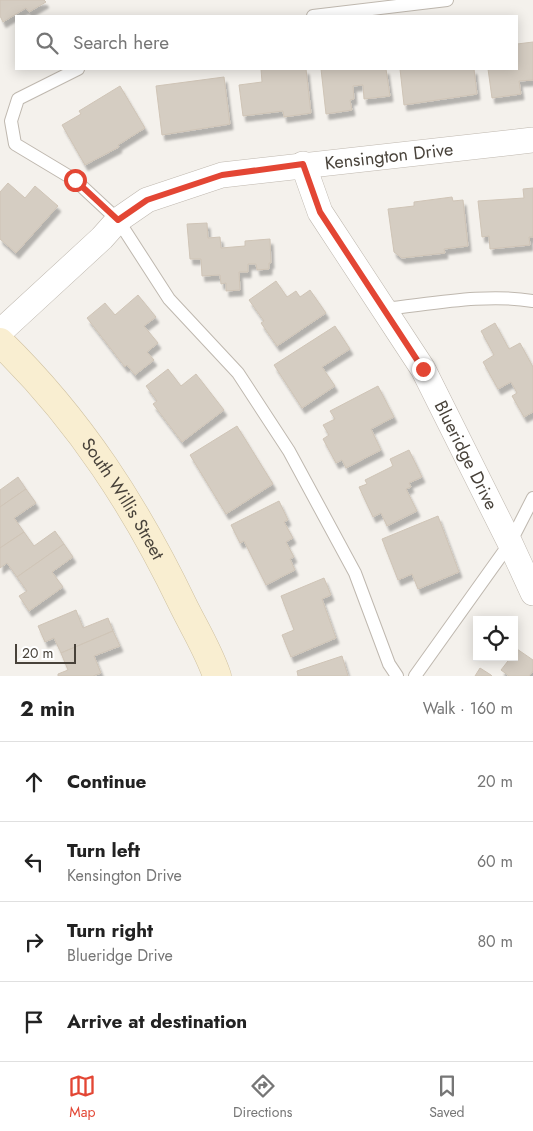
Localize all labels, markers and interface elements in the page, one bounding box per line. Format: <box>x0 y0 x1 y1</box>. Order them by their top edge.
search box <box>15 15 518 70</box>
icon: search <box>33 29 61 57</box>
text: Search here <box>73 29 169 56</box>
street label: Kensington Drive <box>323 136 454 176</box>
route start <box>64 169 87 192</box>
route end <box>412 358 435 381</box>
street label: Blueridge Drive <box>428 396 504 514</box>
street label: South Willis Street <box>75 432 171 565</box>
map controls <box>473 616 518 661</box>
button: locate <box>473 616 518 661</box>
scale bar <box>15 641 76 664</box>
text: 20 m <box>22 643 54 663</box>
text: 2 min <box>20 694 75 724</box>
text: Walk · 160 m <box>423 697 513 720</box>
icon: ahead <box>20 768 48 796</box>
text: Continue <box>67 768 146 795</box>
text: 20 m <box>477 770 513 793</box>
text: Turn left <box>67 837 140 864</box>
icon: left <box>20 848 48 876</box>
text: 60 m <box>477 850 513 873</box>
text: Kensington Drive <box>67 864 182 887</box>
text: Turn right <box>67 917 153 944</box>
icon: right <box>20 928 48 956</box>
text: 80 m <box>477 930 513 953</box>
text: Blueridge Drive <box>67 944 173 967</box>
icon: arrive <box>20 1008 48 1036</box>
text: Arrive at destination <box>67 1008 247 1035</box>
tab: Map <box>68 1072 96 1122</box>
tab: Directions <box>233 1072 292 1122</box>
tab: Saved <box>429 1072 465 1122</box>

